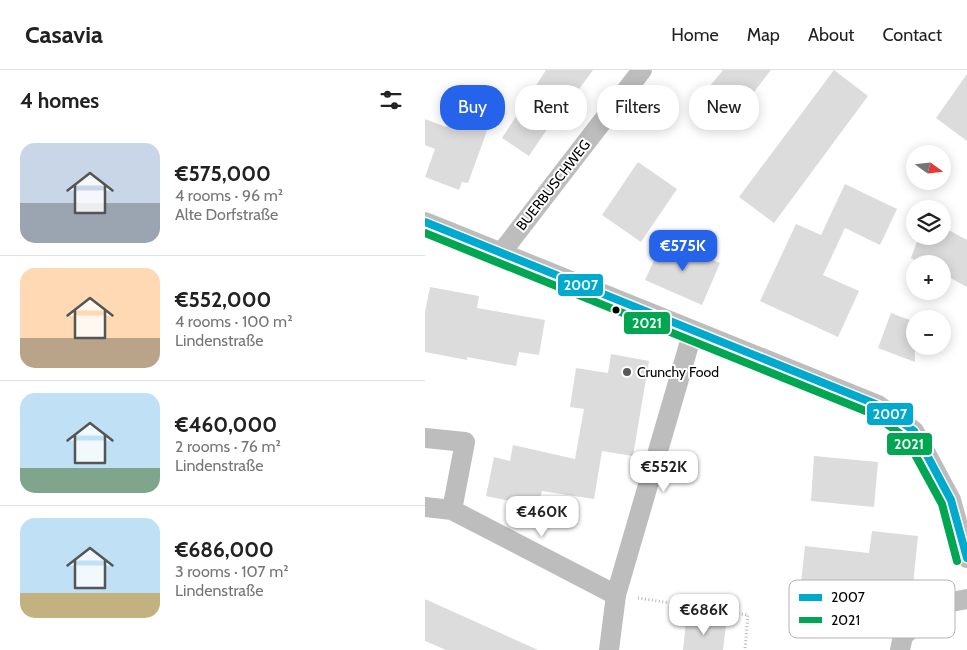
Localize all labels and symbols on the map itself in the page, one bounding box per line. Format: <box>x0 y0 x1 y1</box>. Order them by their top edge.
street label: BUERBUSCHWEG <box>512 136 594 234</box>
north arrow <box>906 145 951 190</box>
pin: €575K <box>648 230 718 272</box>
line badge: 2007 <box>557 273 604 297</box>
text: 2007 <box>564 276 599 294</box>
unlabelled marker <box>611 305 621 315</box>
line badge: 2021 <box>623 311 671 335</box>
text: 2021 <box>632 314 662 332</box>
place label: Crunchy Food <box>637 363 719 381</box>
marker: Crunchy Food <box>621 366 633 378</box>
line badge: 2007 <box>866 402 914 426</box>
text: 2007 <box>873 405 908 423</box>
line badge: 2021 <box>886 432 933 456</box>
text: 2021 <box>894 435 924 453</box>
pin: €552K <box>629 450 699 493</box>
pin: €460K <box>507 496 577 538</box>
legend <box>789 580 955 638</box>
text: 2007 <box>831 588 865 606</box>
pin: €686K <box>669 594 739 636</box>
text: 2021 <box>831 611 860 629</box>

